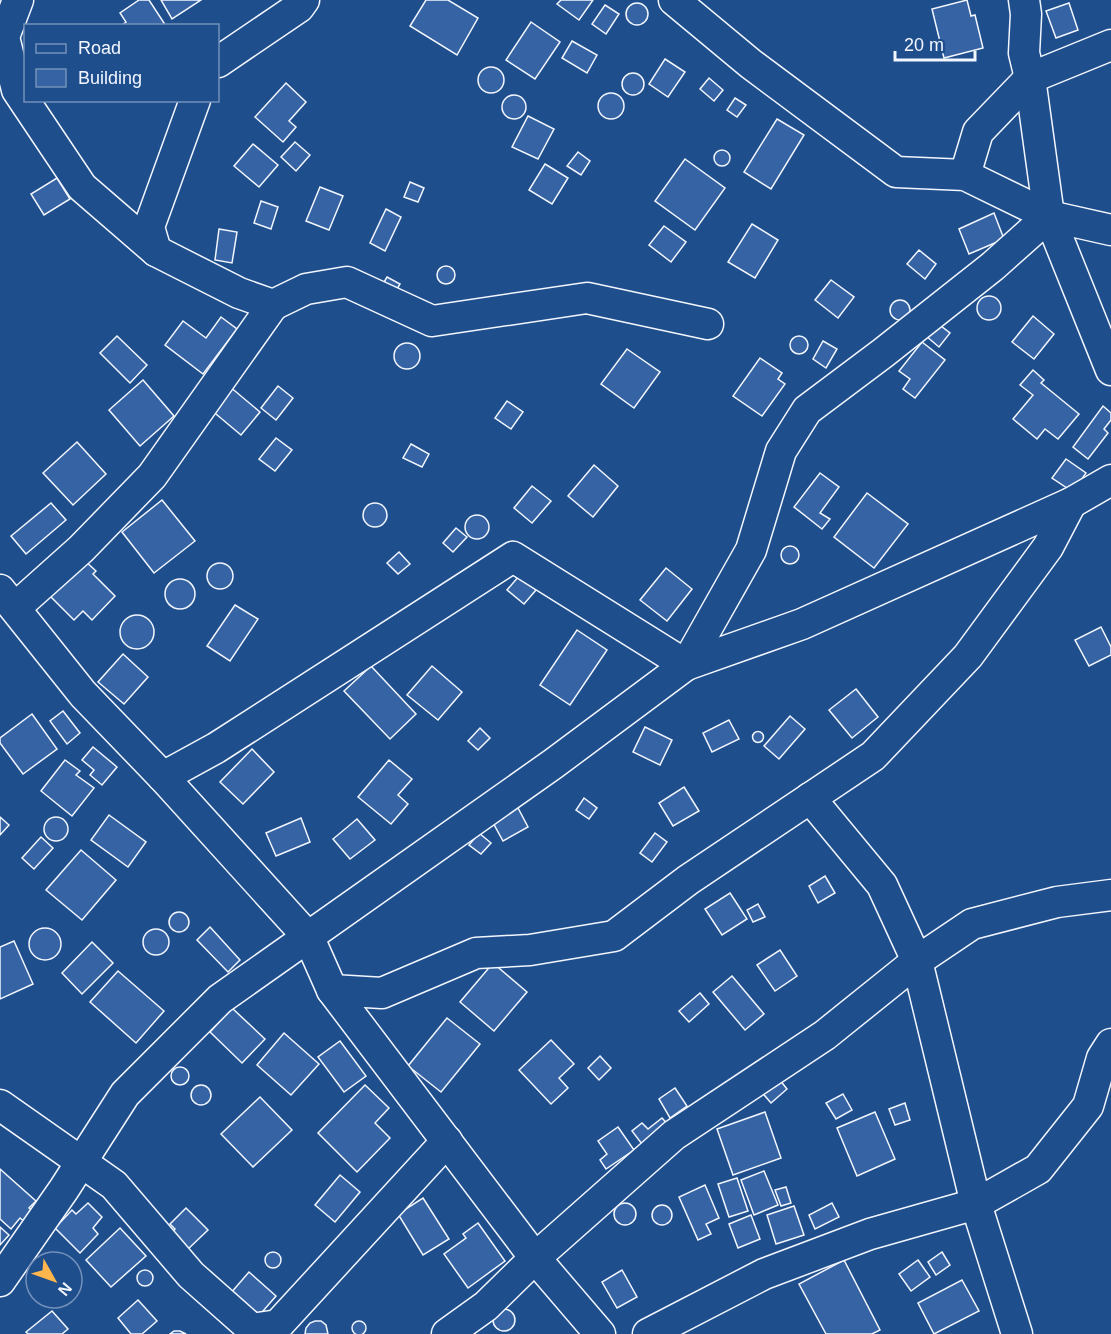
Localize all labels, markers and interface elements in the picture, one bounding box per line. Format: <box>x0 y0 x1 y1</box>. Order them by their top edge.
legend <box>24 24 219 102</box>
scale bar <box>895 24 974 62</box>
text: 20 m <box>904 35 944 55</box>
text: Road <box>78 38 121 58</box>
text: Building <box>78 68 142 88</box>
north arrow <box>24 1250 84 1310</box>
text: N <box>55 1279 75 1299</box>

